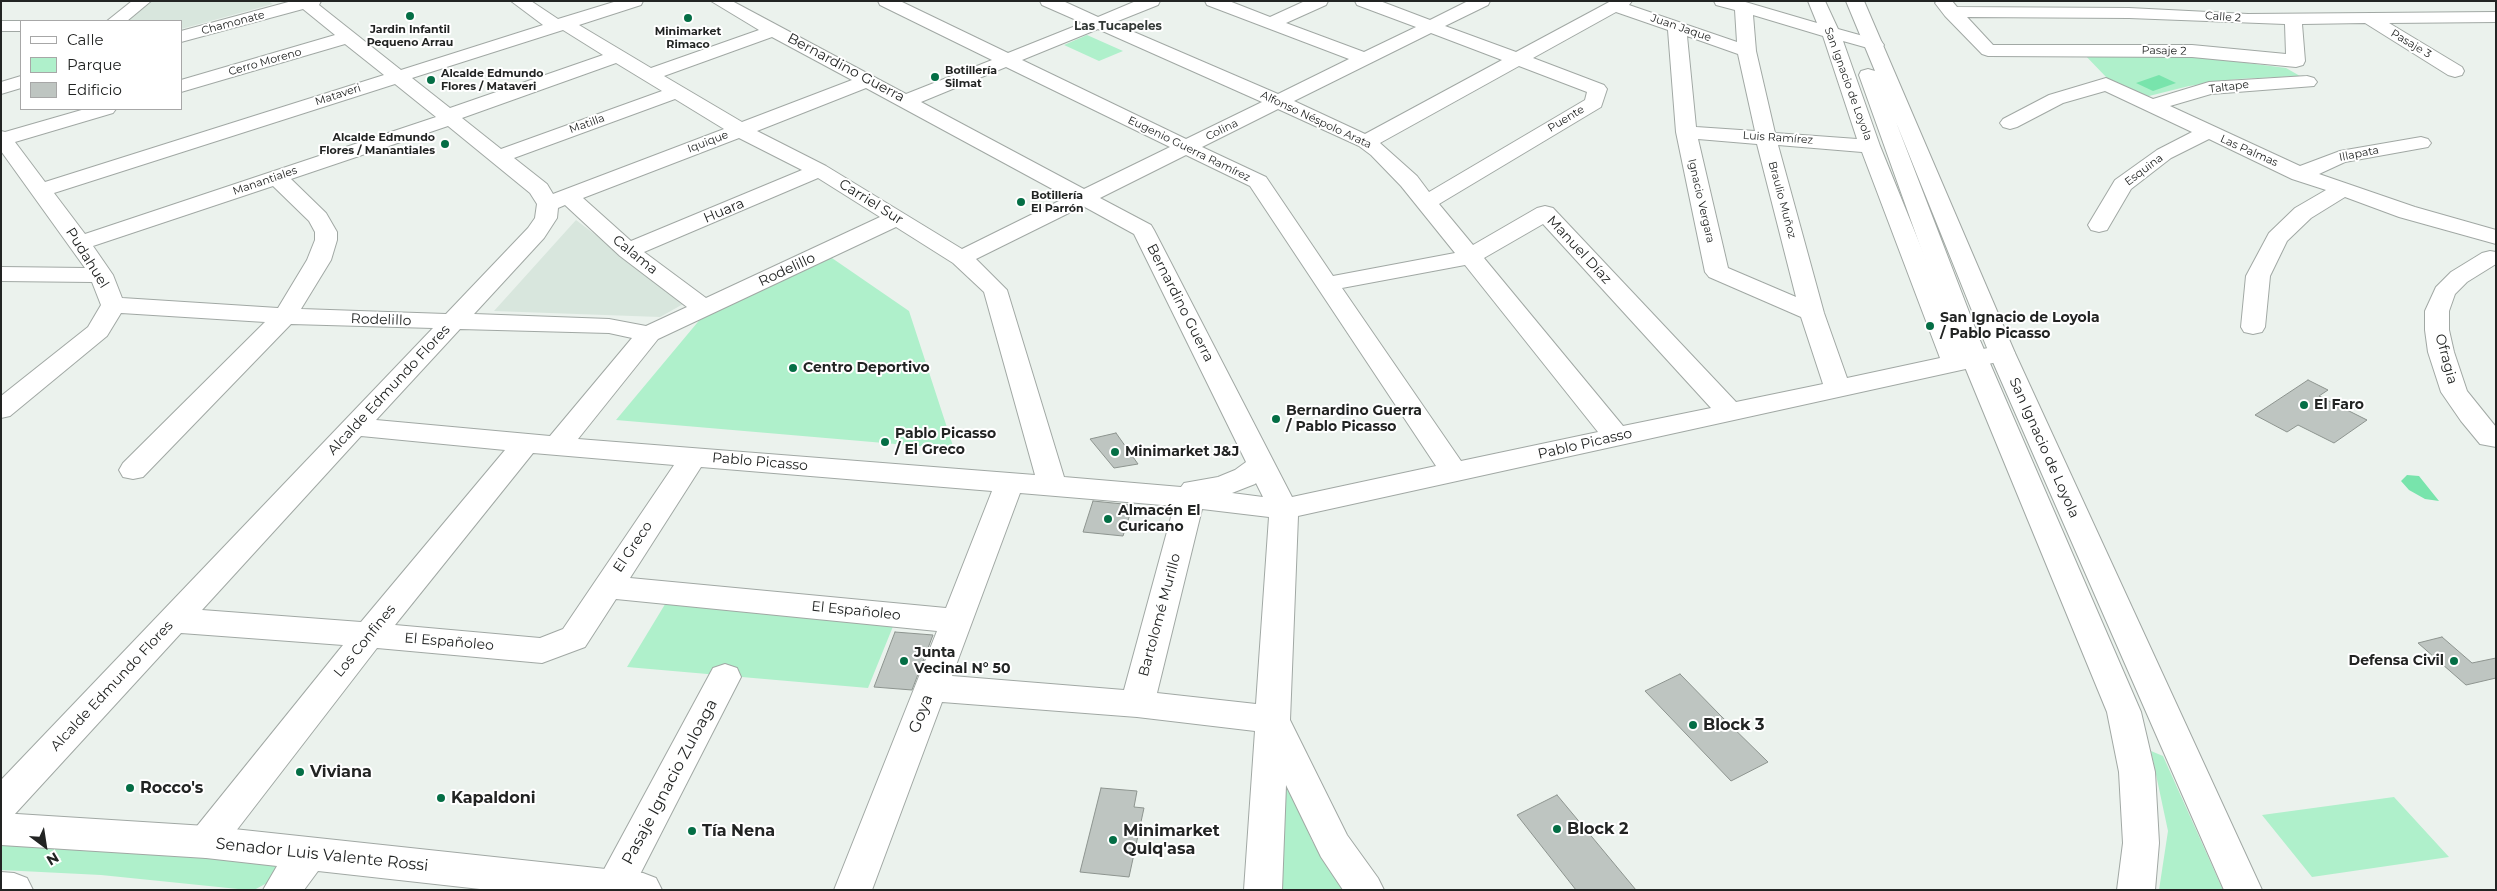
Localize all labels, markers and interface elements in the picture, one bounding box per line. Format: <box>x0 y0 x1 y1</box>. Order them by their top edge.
street label: Chamonate <box>200 8 266 38</box>
street label: Calle 2 <box>2205 9 2241 25</box>
marker: Jardin Infantil Pequeno Arrau <box>404 10 416 22</box>
street label: Juan Jaque <box>1649 11 1713 45</box>
marker: Minimarket Rimaco <box>682 12 694 24</box>
district label: Las Tucapeles <box>1074 19 1162 33</box>
legend <box>20 20 182 110</box>
place label: Jardin Infantil Pequeno Arrau <box>367 23 453 49</box>
place label: Minimarket Rimaco <box>655 25 721 51</box>
street label: San Ignacio de Loyola <box>1821 26 1875 142</box>
street label: Pasaje 3 <box>2388 27 2434 61</box>
text: Calle <box>67 30 104 49</box>
street label: Bernardino Guerra <box>785 30 907 106</box>
street label: Pasaje 2 <box>2141 44 2187 58</box>
street label: Cerro Moreno <box>227 45 303 79</box>
text: Parque <box>67 55 122 74</box>
place label: Botillería Silmat <box>945 64 997 90</box>
place label: Alcalde Edmundo Flores / Mataveri <box>441 67 544 93</box>
marker: Botillería Silmat <box>929 71 941 83</box>
marker: Alcalde Edmundo Flores / Mataveri <box>425 74 437 86</box>
street label: Taltape <box>2208 78 2250 96</box>
text: Edificio <box>67 80 122 99</box>
street label: Mataveri <box>313 81 363 109</box>
street label: Alfonso Néspolo Arata <box>1258 88 1374 152</box>
street label: Puente <box>1545 103 1587 135</box>
street label: Matilla <box>567 112 607 136</box>
street label: Eugenio Guerra Ramírez <box>1126 114 1252 184</box>
street label: Colina <box>1204 117 1240 143</box>
street label: Iquique <box>686 128 730 156</box>
street label: Luis Ramírez <box>1742 129 1814 147</box>
place label: Alcalde Edmundo Flores / Manantiales <box>319 131 435 157</box>
street label: Las Palmas <box>2218 132 2280 170</box>
marker: Alcalde Edmundo Flores / Manantiales <box>439 138 451 150</box>
street label: Illapata <box>2338 144 2380 164</box>
street label: Esquina <box>2122 151 2166 189</box>
street label: Ignacio Vergara <box>1685 158 1717 244</box>
street label: Braulio Muñoz <box>1765 160 1799 240</box>
street label: Manantiales <box>231 164 299 198</box>
street label: Carriel Sur <box>836 176 906 228</box>
place label: Botillería El Parrón <box>1031 189 1084 215</box>
street label: Huara <box>701 195 747 227</box>
marker: Botillería El Parrón <box>1015 196 1027 208</box>
street label: Manuel Díaz <box>1543 212 1615 288</box>
street label: Pudahuel <box>62 225 112 291</box>
street label: Calama <box>609 232 661 278</box>
street label: Bernardino Guerra <box>1143 241 1217 365</box>
street label: Rodelillo <box>756 250 818 290</box>
place label: San Ignacio de Loyola / Pablo Picasso <box>1940 310 2100 342</box>
street label: Rodelillo <box>350 311 412 329</box>
marker: San Ignacio de Loyola / Pablo Picasso <box>1924 320 1936 332</box>
street label: Alcalde Edmundo Flores <box>324 321 454 459</box>
street label: Ofragia <box>2431 332 2461 386</box>
place label: Centro Deportivo <box>803 360 930 376</box>
marker: Centro Deportivo <box>787 362 799 374</box>
street label: San Ignacio de Loyola <box>2005 375 2083 521</box>
place label: El Faro <box>2314 397 2364 413</box>
marker: El Faro <box>2298 399 2310 411</box>
place label: Bernardino Guerra / Pablo Picasso <box>1286 403 1422 436</box>
marker: Bernardino Guerra / Pablo Picasso <box>1270 413 1282 425</box>
street label: Pablo Picasso <box>1536 425 1634 463</box>
place label: Pablo Picasso / El Greco <box>895 426 996 458</box>
marker: Pablo Picasso / El Greco <box>879 436 891 448</box>
place label: Minimarket J&J <box>1125 444 1239 460</box>
marker: Minimarket J&J <box>1109 446 1121 458</box>
street label: Pablo Picasso <box>711 449 809 475</box>
place label: Almacén El Curicano <box>1118 503 1201 536</box>
marker: Almacén El Curicano <box>1102 513 1114 525</box>
street label: El Greco <box>610 518 656 576</box>
street label: Bartolomé Murillo <box>1135 552 1185 678</box>
street label: El Españoleo <box>810 598 902 624</box>
street label: Los Confines <box>331 601 399 681</box>
street label: Alcalde Edmundo Flores <box>47 617 177 755</box>
street label: El Españoleo <box>404 630 494 654</box>
place label: Junta Vecinal N° 50 <box>914 645 1010 678</box>
place label: Defensa Civil <box>2349 653 2444 669</box>
marker: Junta Vecinal N° 50 <box>898 655 910 667</box>
marker: Defensa Civil <box>2448 655 2460 667</box>
street label: Goya <box>905 692 937 736</box>
street label: Pasaje Ignacio Zuloaga <box>618 696 722 868</box>
place label: Block 3 <box>1703 715 1764 735</box>
marker: Block 3 <box>1687 719 1699 731</box>
place label: Viviana <box>310 762 372 782</box>
marker: Viviana <box>294 766 306 778</box>
place label: Rocco's <box>140 778 203 798</box>
marker: Rocco's <box>124 782 136 794</box>
place label: Kapaldoni <box>451 788 536 808</box>
marker: Kapaldoni <box>435 792 447 804</box>
place label: Block 2 <box>1567 819 1628 839</box>
north arrow <box>20 821 70 871</box>
place label: Tía Nena <box>702 821 775 841</box>
place label: Minimarket Qulq'asa <box>1123 821 1220 859</box>
marker: Block 2 <box>1551 823 1563 835</box>
marker: Tía Nena <box>686 825 698 837</box>
street label: Senador Luis Valente Rossi <box>215 834 429 876</box>
marker: Minimarket Qulq'asa <box>1107 834 1119 846</box>
text: N <box>43 848 62 869</box>

